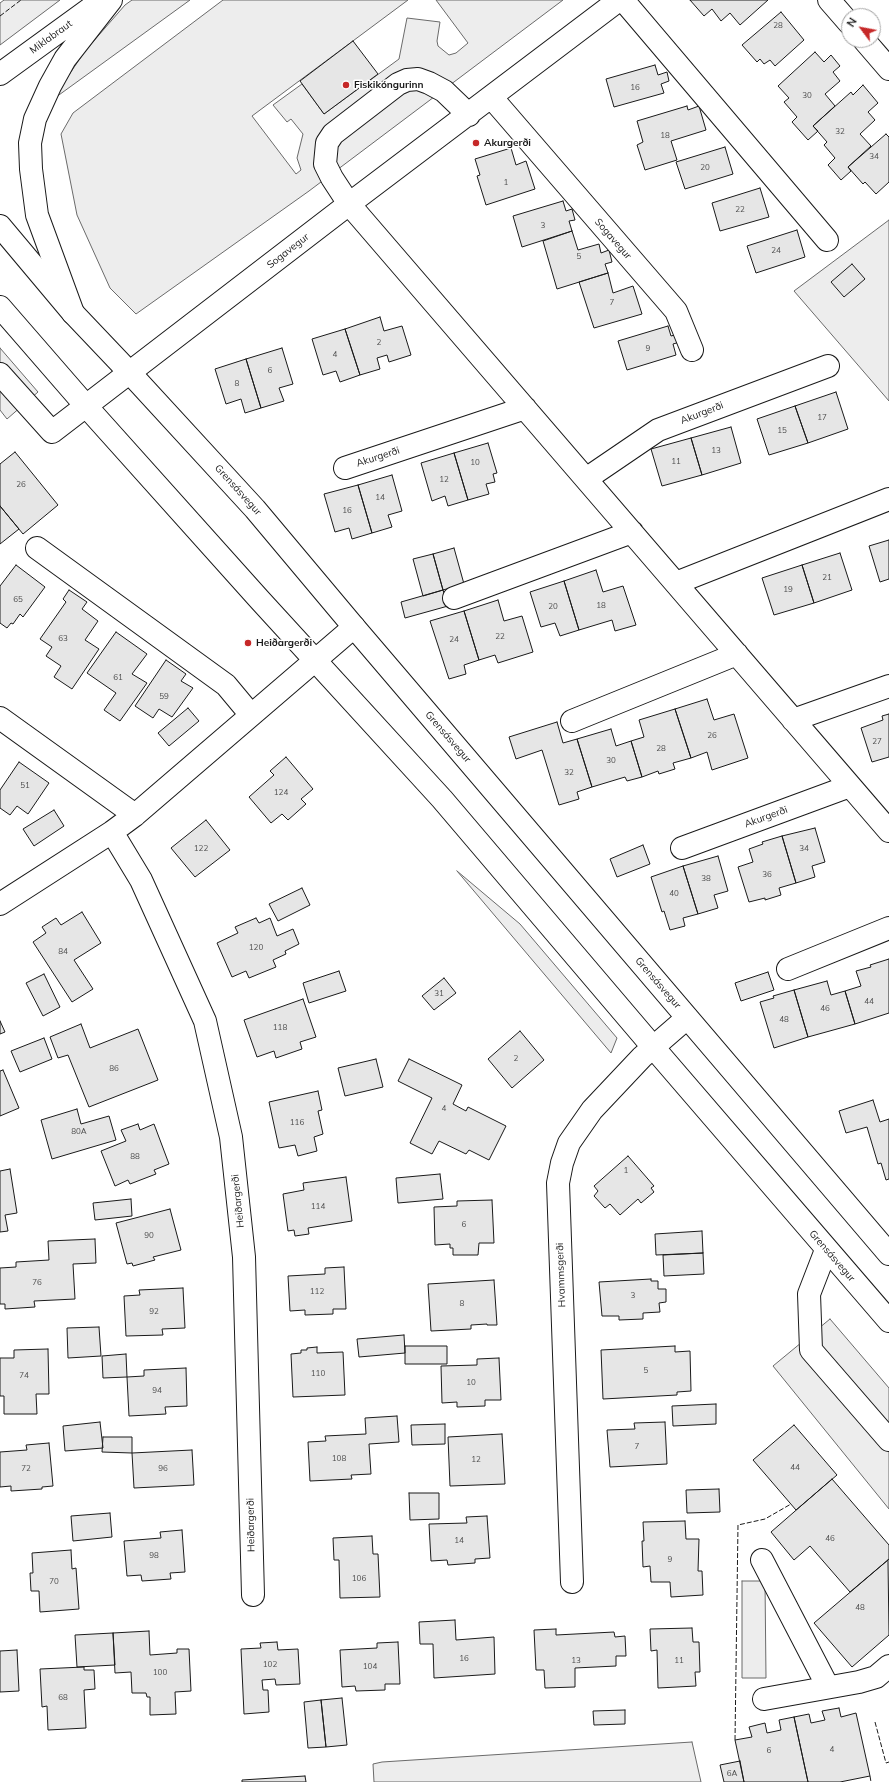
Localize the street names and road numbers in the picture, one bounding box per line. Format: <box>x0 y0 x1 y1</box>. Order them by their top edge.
street label: Miklabraut <box>28 18 74 56</box>
street label: Sogavegur <box>592 216 634 262</box>
street label: Sogavegur <box>265 231 311 271</box>
street label: Akurgerði <box>679 399 725 427</box>
street label: Akurgerði <box>355 444 401 470</box>
street label: Grensásvegur <box>212 462 264 518</box>
street label: Grensásvegur <box>422 709 474 765</box>
street label: Akurgerði <box>743 804 789 830</box>
street label: Grensásvegur <box>632 955 684 1011</box>
street label: Heiðargerði <box>229 1174 247 1228</box>
street label: Grensásvegur <box>806 1228 858 1284</box>
street label: Hvammsgerði <box>554 1243 568 1307</box>
street label: Heiðargerði <box>245 1498 257 1552</box>

